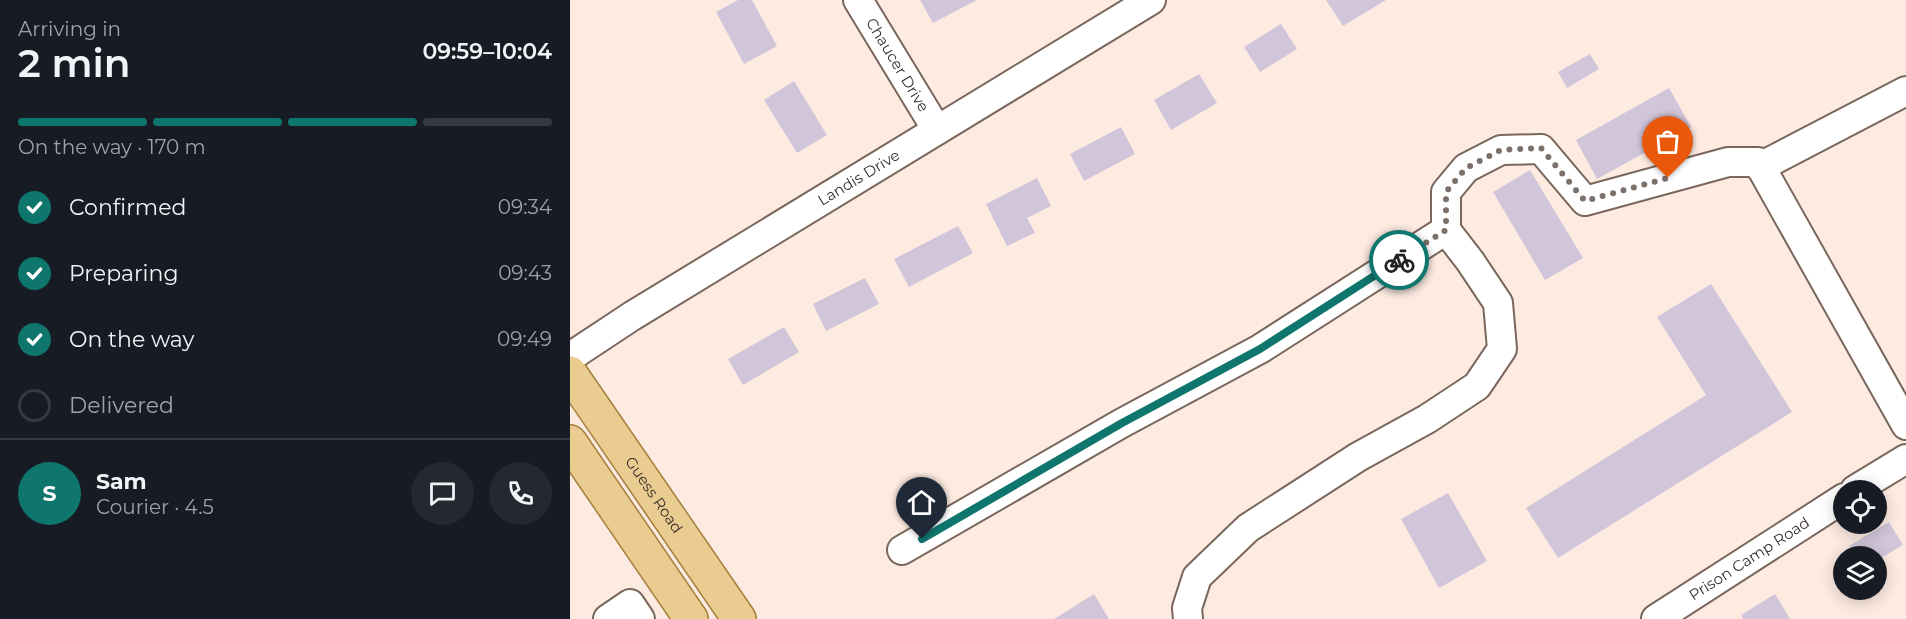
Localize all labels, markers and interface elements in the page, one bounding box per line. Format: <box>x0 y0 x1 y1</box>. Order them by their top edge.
street label: Chaucer Drive <box>862 14 934 115</box>
text: Arriving in <box>18 17 121 41</box>
text: 09:59–10:04 <box>422 38 552 65</box>
text: 2 min <box>18 39 131 87</box>
pin <box>1642 116 1693 178</box>
icon: bag <box>1651 125 1684 158</box>
text: On the way · 170 m <box>18 135 206 159</box>
street label: Landis Drive <box>814 145 903 210</box>
icon: check <box>18 191 51 224</box>
text: Confirmed <box>69 194 186 221</box>
text: 09:34 <box>498 195 552 219</box>
courier <box>1369 230 1429 290</box>
icon: bike <box>1383 244 1416 277</box>
icon: check <box>18 257 51 290</box>
text: Preparing <box>69 260 178 287</box>
text: 09:43 <box>498 261 552 285</box>
icon: check <box>18 323 51 356</box>
text: On the way <box>69 326 194 353</box>
text: 09:49 <box>497 327 552 351</box>
text: Delivered <box>69 392 174 419</box>
street label: Guess Road <box>621 453 687 537</box>
button: chat <box>411 462 474 525</box>
button: phone <box>489 462 552 525</box>
text: Sam <box>96 468 147 495</box>
pin <box>896 477 947 539</box>
text: S <box>42 480 57 507</box>
map controls <box>1833 480 1887 600</box>
button: locate <box>1833 480 1887 534</box>
icon: home <box>905 486 938 519</box>
text: Courier · 4.5 <box>96 495 214 519</box>
street label: Prison Camp Road <box>1685 513 1813 604</box>
button: layers <box>1833 546 1887 600</box>

